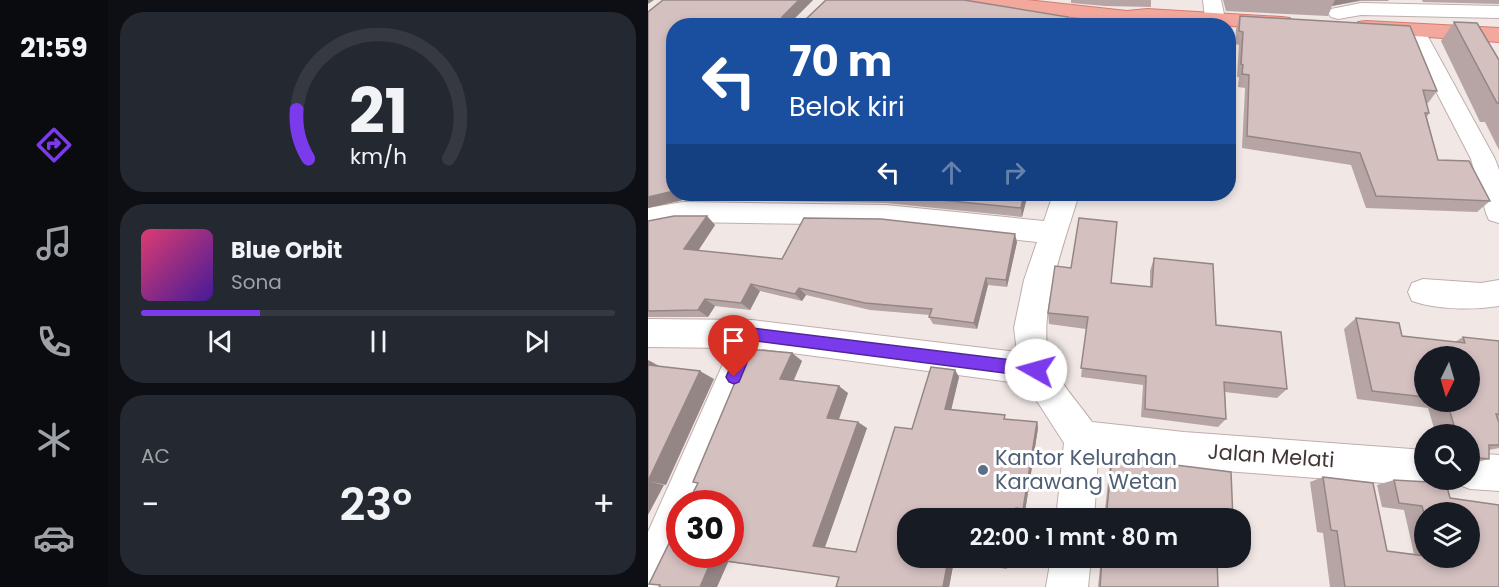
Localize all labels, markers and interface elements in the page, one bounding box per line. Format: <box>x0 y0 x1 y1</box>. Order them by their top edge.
text: 21:59 <box>20 29 88 66</box>
text: 70 m <box>789 32 892 91</box>
icon: left <box>690 42 768 120</box>
text: 21 <box>348 67 408 155</box>
text: Belok kiri <box>789 88 905 125</box>
icon: directions <box>33 124 75 166</box>
text: km/h <box>349 141 407 172</box>
icon: left <box>872 156 905 189</box>
icon: ahead <box>935 156 968 189</box>
icon: right <box>998 156 1031 189</box>
icon: music <box>33 222 75 264</box>
text: Blue Orbit <box>231 235 342 266</box>
text: Sona <box>231 268 282 296</box>
pin <box>708 315 759 377</box>
icon: phone <box>33 321 75 363</box>
icon: arrive <box>717 324 750 357</box>
icon: previous <box>204 325 237 358</box>
icon: pause <box>362 325 395 358</box>
icon: next <box>520 325 553 358</box>
position arrow <box>1004 338 1068 402</box>
north arrow <box>1414 346 1480 412</box>
map controls <box>1414 346 1480 568</box>
icon: climate <box>33 419 75 461</box>
button: search <box>1414 424 1480 490</box>
street label: Jalan Melati <box>1207 437 1335 474</box>
text: AC <box>141 442 170 470</box>
place label: Kantor Kelurahan Karawang Wetan <box>995 443 1177 496</box>
marker: Kantor Kelurahan Karawang Wetan <box>976 463 990 477</box>
text: 23° <box>339 473 412 536</box>
text: − <box>141 481 159 528</box>
text: + <box>592 481 615 528</box>
speed limit sign: 30 <box>666 490 744 568</box>
button: layers <box>1414 502 1480 568</box>
icon: car <box>33 517 75 559</box>
text: 22:00 · 1 mnt · 80 m <box>970 522 1178 553</box>

